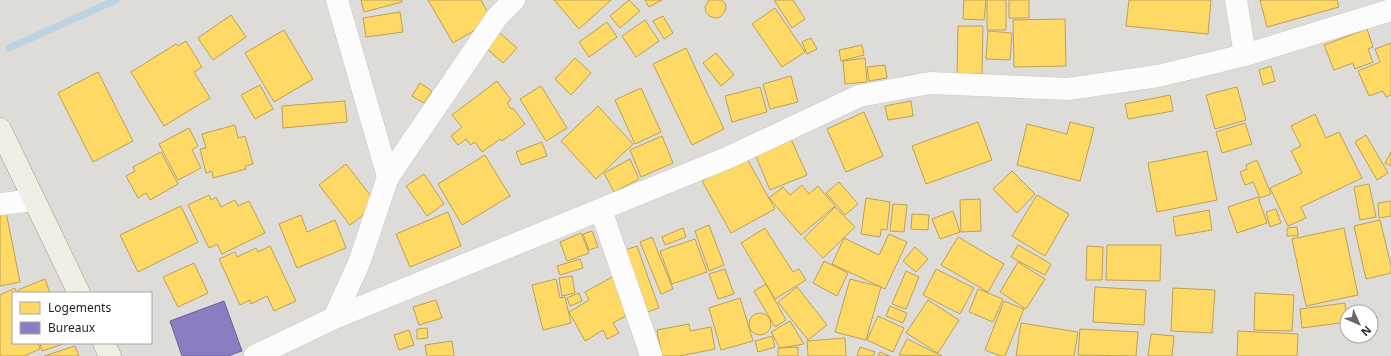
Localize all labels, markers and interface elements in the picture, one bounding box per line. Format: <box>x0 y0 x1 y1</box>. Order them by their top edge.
legend <box>12 292 152 344</box>
text: Logements <box>48 299 111 316</box>
north arrow <box>1339 304 1379 344</box>
text: Bureaux <box>48 319 96 336</box>
text: N <box>1358 323 1375 340</box>

